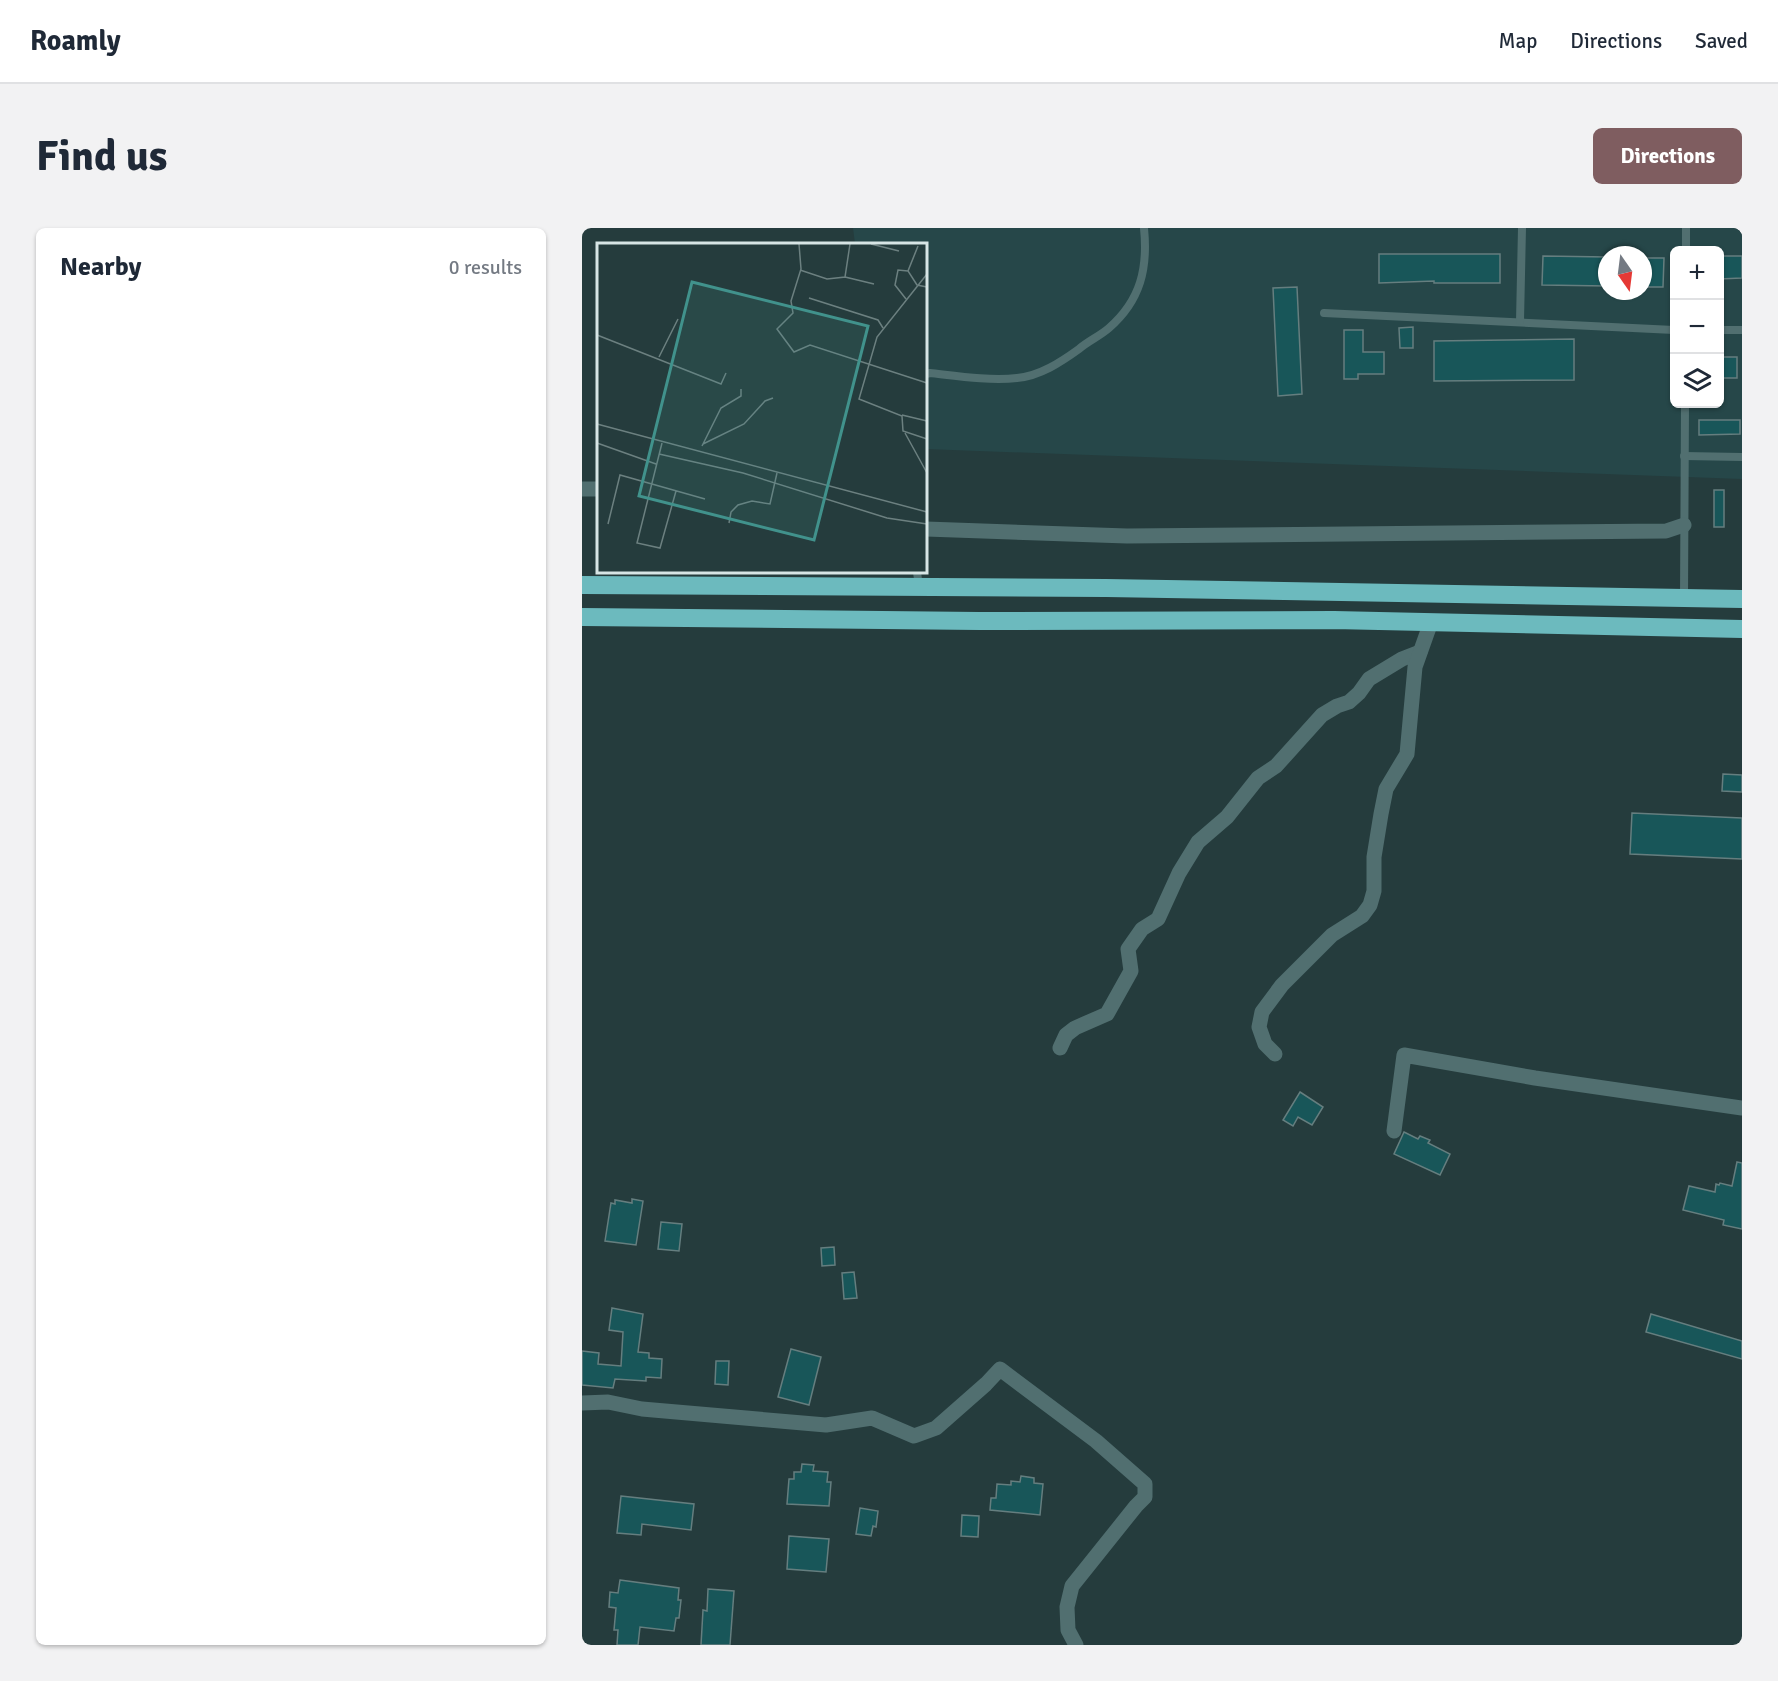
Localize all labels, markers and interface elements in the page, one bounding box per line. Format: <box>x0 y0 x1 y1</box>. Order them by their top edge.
text: Roamly <box>30 24 121 58</box>
text: Map <box>1499 28 1537 54</box>
text: Directions <box>1570 28 1662 54</box>
text: Saved <box>1695 28 1748 54</box>
button: Directions <box>1593 128 1742 184</box>
text: Find us <box>36 131 167 182</box>
inset map <box>597 243 927 573</box>
north arrow <box>1598 246 1652 300</box>
map controls <box>1670 246 1724 408</box>
button: + <box>1670 246 1724 300</box>
text: Nearby <box>60 251 141 283</box>
text: 0 results <box>449 255 522 280</box>
button: − <box>1670 300 1724 354</box>
button: layers <box>1670 354 1724 408</box>

